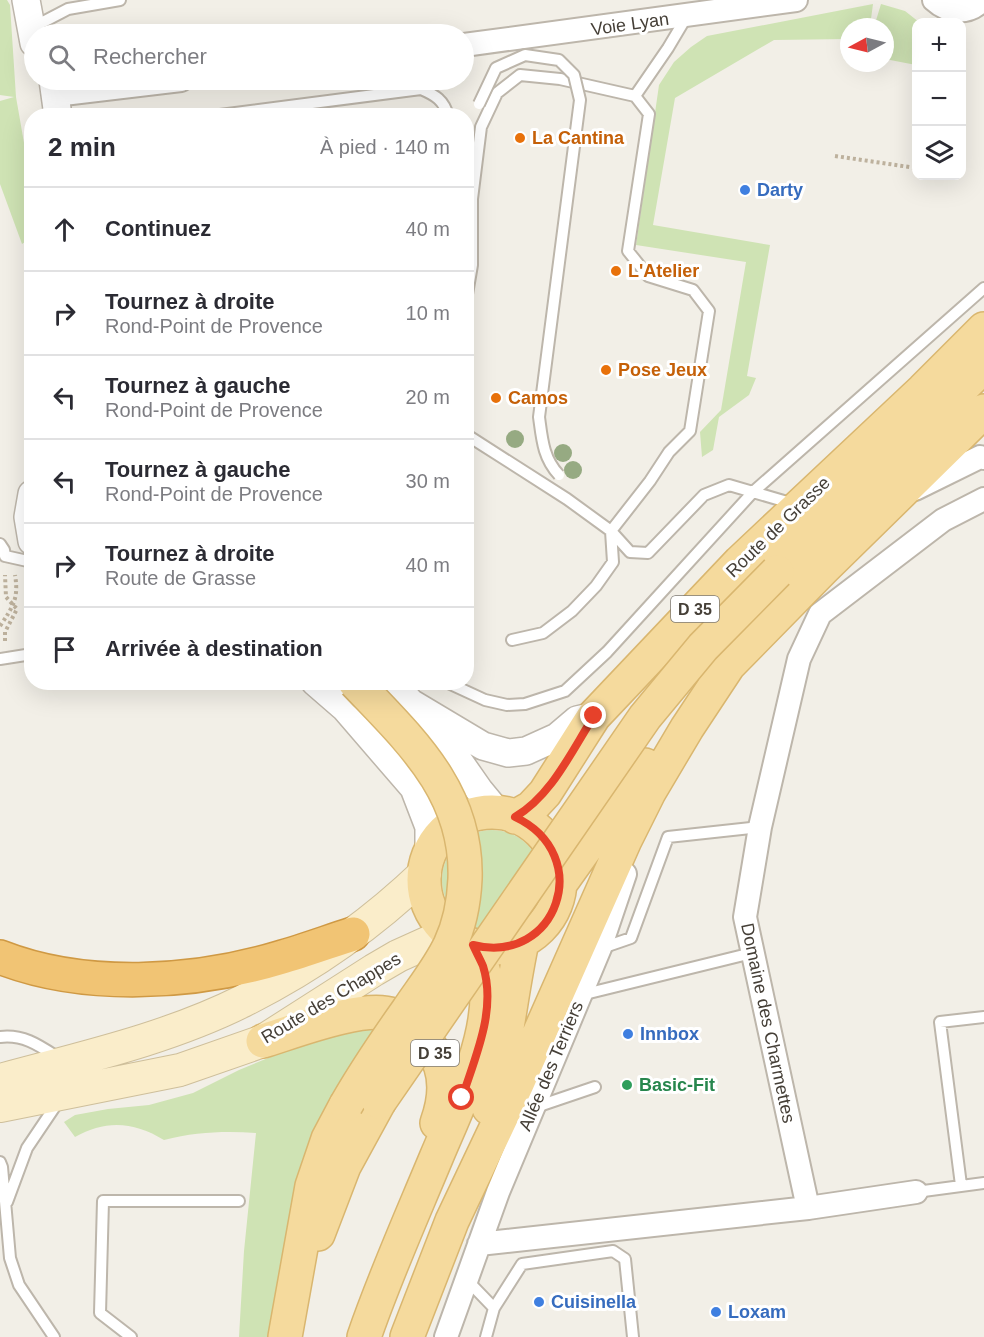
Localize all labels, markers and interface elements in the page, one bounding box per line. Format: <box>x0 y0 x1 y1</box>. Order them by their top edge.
street label: Voie Lyan <box>590 9 670 39</box>
north arrow <box>840 18 894 72</box>
map controls <box>912 18 966 180</box>
button: + <box>912 18 966 72</box>
search box <box>24 24 474 90</box>
icon: search <box>45 41 78 74</box>
text: Rechercher <box>93 44 207 69</box>
button: − <box>912 72 966 126</box>
button: layers <box>912 126 966 180</box>
place label: La Cantina <box>532 128 625 148</box>
marker: La Cantina <box>513 131 527 145</box>
text: 2 min <box>48 132 116 162</box>
text: À pied · 140 m <box>320 136 450 158</box>
place label: Darty <box>757 180 803 200</box>
marker: Darty <box>738 183 752 197</box>
icon: ahead <box>48 213 81 246</box>
text: Continuez <box>105 216 211 241</box>
text: 40 m <box>406 218 450 240</box>
place label: L'Atelier <box>628 261 699 281</box>
marker: L'Atelier <box>609 264 623 278</box>
text: Tournez à droite <box>105 289 275 314</box>
icon: right <box>48 297 81 330</box>
text: 10 m <box>406 302 450 324</box>
text: Rond-Point de Provence <box>105 315 323 337</box>
place label: Pose Jeux <box>618 360 707 380</box>
marker: Pose Jeux <box>599 363 613 377</box>
text: Tournez à gauche <box>105 373 290 398</box>
icon: left <box>48 381 81 414</box>
text: 20 m <box>406 386 450 408</box>
place label: Camos <box>508 388 568 408</box>
marker: Camos <box>489 391 503 405</box>
text: Rond-Point de Provence <box>105 399 323 421</box>
text: Tournez à gauche <box>105 457 290 482</box>
icon: left <box>48 465 81 498</box>
text: 30 m <box>406 470 450 492</box>
street label: Route de Grasse <box>722 473 834 581</box>
text: Rond-Point de Provence <box>105 483 323 505</box>
text: Tournez à droite <box>105 541 275 566</box>
icon: right <box>48 549 81 582</box>
text: 40 m <box>406 554 450 576</box>
text: Route de Grasse <box>105 567 256 589</box>
road number: D 35 <box>671 596 719 622</box>
icon: arrive <box>48 633 81 666</box>
text: Arrivée à destination <box>105 636 323 661</box>
route end <box>580 702 606 728</box>
street label: Domaine des Charmettes <box>737 921 799 1125</box>
street label: Route des Chappes <box>258 948 404 1048</box>
street label: Allée des Terriers <box>515 998 587 1134</box>
place label: Innbox <box>640 1024 699 1044</box>
marker: Innbox <box>621 1027 635 1041</box>
road number: D 35 <box>411 1040 459 1066</box>
place label: Basic-Fit <box>639 1075 715 1095</box>
marker: Basic-Fit <box>620 1078 634 1092</box>
route start <box>448 1084 474 1110</box>
place label: Cuisinella <box>551 1292 637 1312</box>
marker: Cuisinella <box>532 1295 546 1309</box>
place label: Loxam <box>728 1302 786 1322</box>
marker: Loxam <box>709 1305 723 1319</box>

